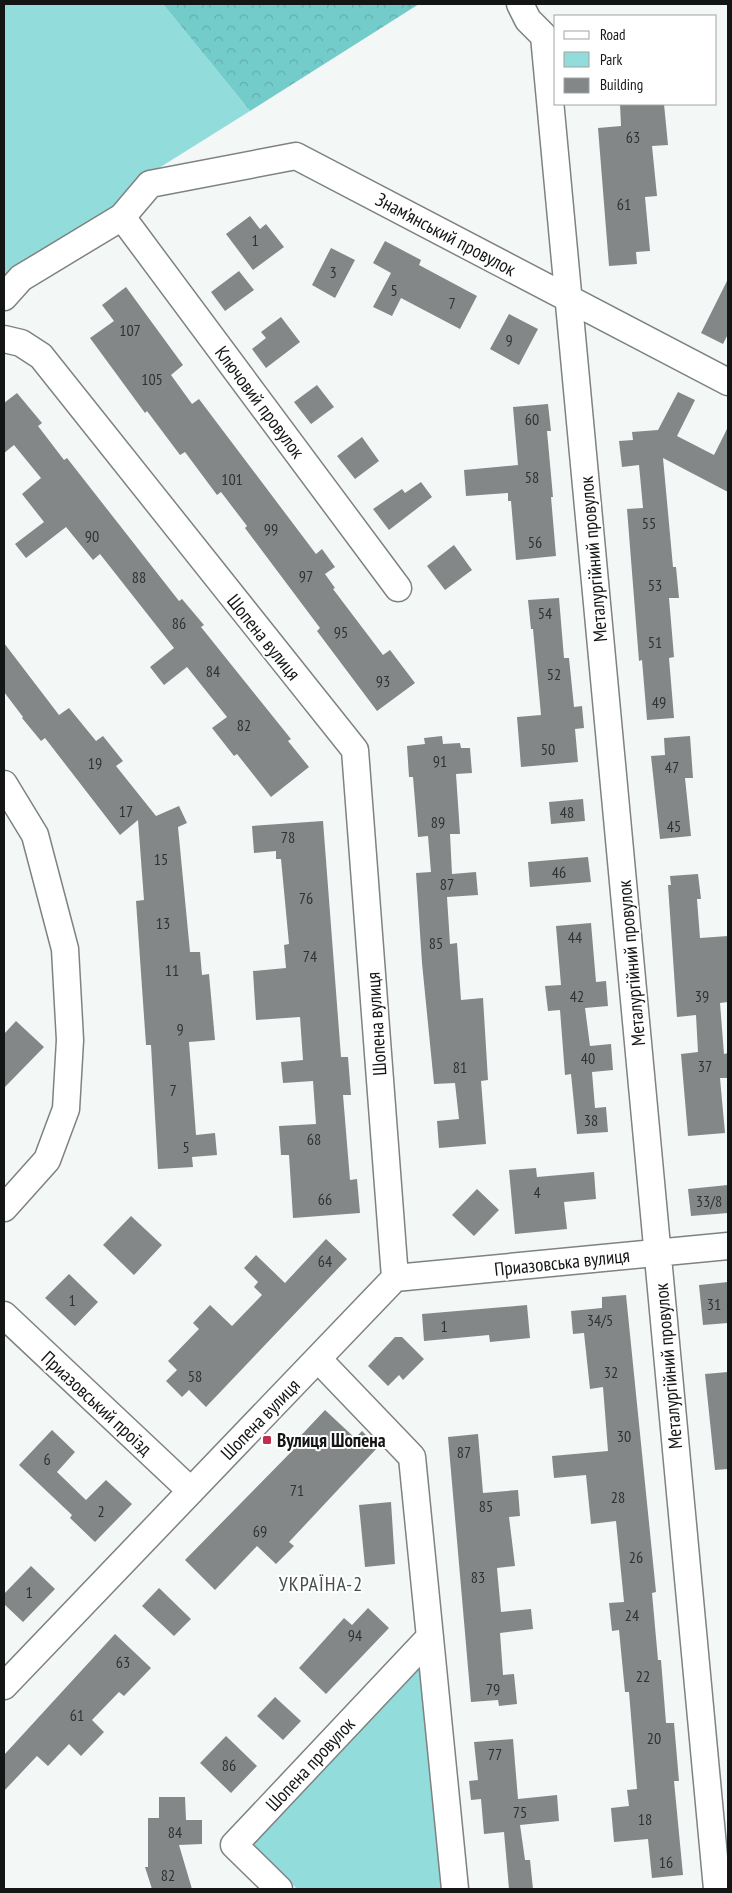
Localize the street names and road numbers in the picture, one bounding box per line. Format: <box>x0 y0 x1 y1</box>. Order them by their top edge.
street label: Знам’янський провулок <box>372 187 521 281</box>
street label: Ключовий провулок <box>210 341 310 463</box>
street label: Металургійний провулок <box>574 474 612 643</box>
street label: Шопена вулиця <box>222 589 306 685</box>
street label: Металургійний провулок <box>612 878 650 1047</box>
street label: Шопена вулиця <box>360 971 392 1077</box>
street label: Приазовська вулиця <box>493 1243 631 1281</box>
street label: Металургійний провулок <box>649 1281 687 1450</box>
street label: Приазовський проїзд <box>37 1346 158 1461</box>
street label: Шопена вулиця <box>215 1373 305 1465</box>
street label: Шопена провулок <box>260 1712 360 1816</box>

